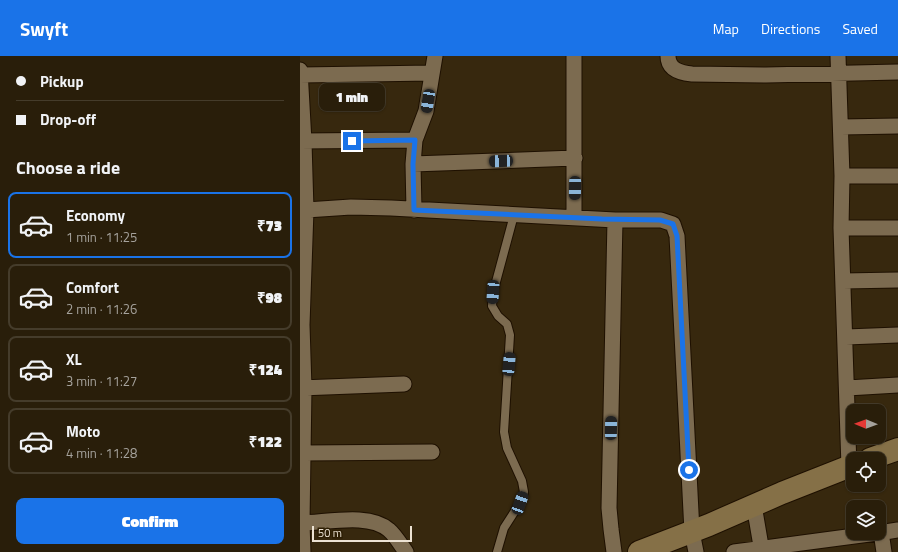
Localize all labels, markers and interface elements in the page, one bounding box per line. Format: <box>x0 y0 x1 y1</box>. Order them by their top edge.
text: Swyft <box>20 14 68 43</box>
text: Map <box>713 18 739 39</box>
text: Directions <box>761 18 820 39</box>
text: Saved <box>842 18 878 39</box>
text: Pickup <box>40 70 84 93</box>
callout: 1 min <box>319 83 385 111</box>
text: 1 min <box>336 87 368 107</box>
car <box>420 88 436 114</box>
text: Drop-off <box>40 108 96 131</box>
route end <box>343 132 361 150</box>
text: Choose a ride <box>16 154 120 181</box>
car <box>489 155 513 167</box>
car <box>569 176 581 200</box>
text: Economy <box>66 204 125 227</box>
icon: car <box>18 207 54 243</box>
text: ₹73 <box>257 214 282 237</box>
text: 1 min · 11:25 <box>66 227 137 247</box>
text: Comfort <box>66 276 119 299</box>
icon: car <box>18 279 54 315</box>
car <box>486 280 500 304</box>
text: ₹98 <box>257 286 282 309</box>
text: 2 min · 11:26 <box>66 299 137 319</box>
text: XL <box>66 348 82 371</box>
icon: car <box>18 351 54 387</box>
car <box>502 352 516 376</box>
text: ₹124 <box>249 358 282 381</box>
text: 3 min · 11:27 <box>66 371 137 391</box>
north arrow <box>846 404 886 444</box>
map controls <box>846 404 886 540</box>
car <box>605 416 617 440</box>
text: Moto <box>66 420 100 443</box>
icon: car <box>18 423 54 459</box>
text: ₹122 <box>249 430 282 453</box>
text: 4 min · 11:28 <box>66 443 137 463</box>
button: locate <box>846 452 886 492</box>
route start <box>680 461 698 479</box>
car <box>510 490 530 516</box>
button: Confirm <box>16 498 284 544</box>
button: layers <box>846 500 886 540</box>
scale bar <box>312 524 412 543</box>
text: 50 m <box>318 525 342 541</box>

